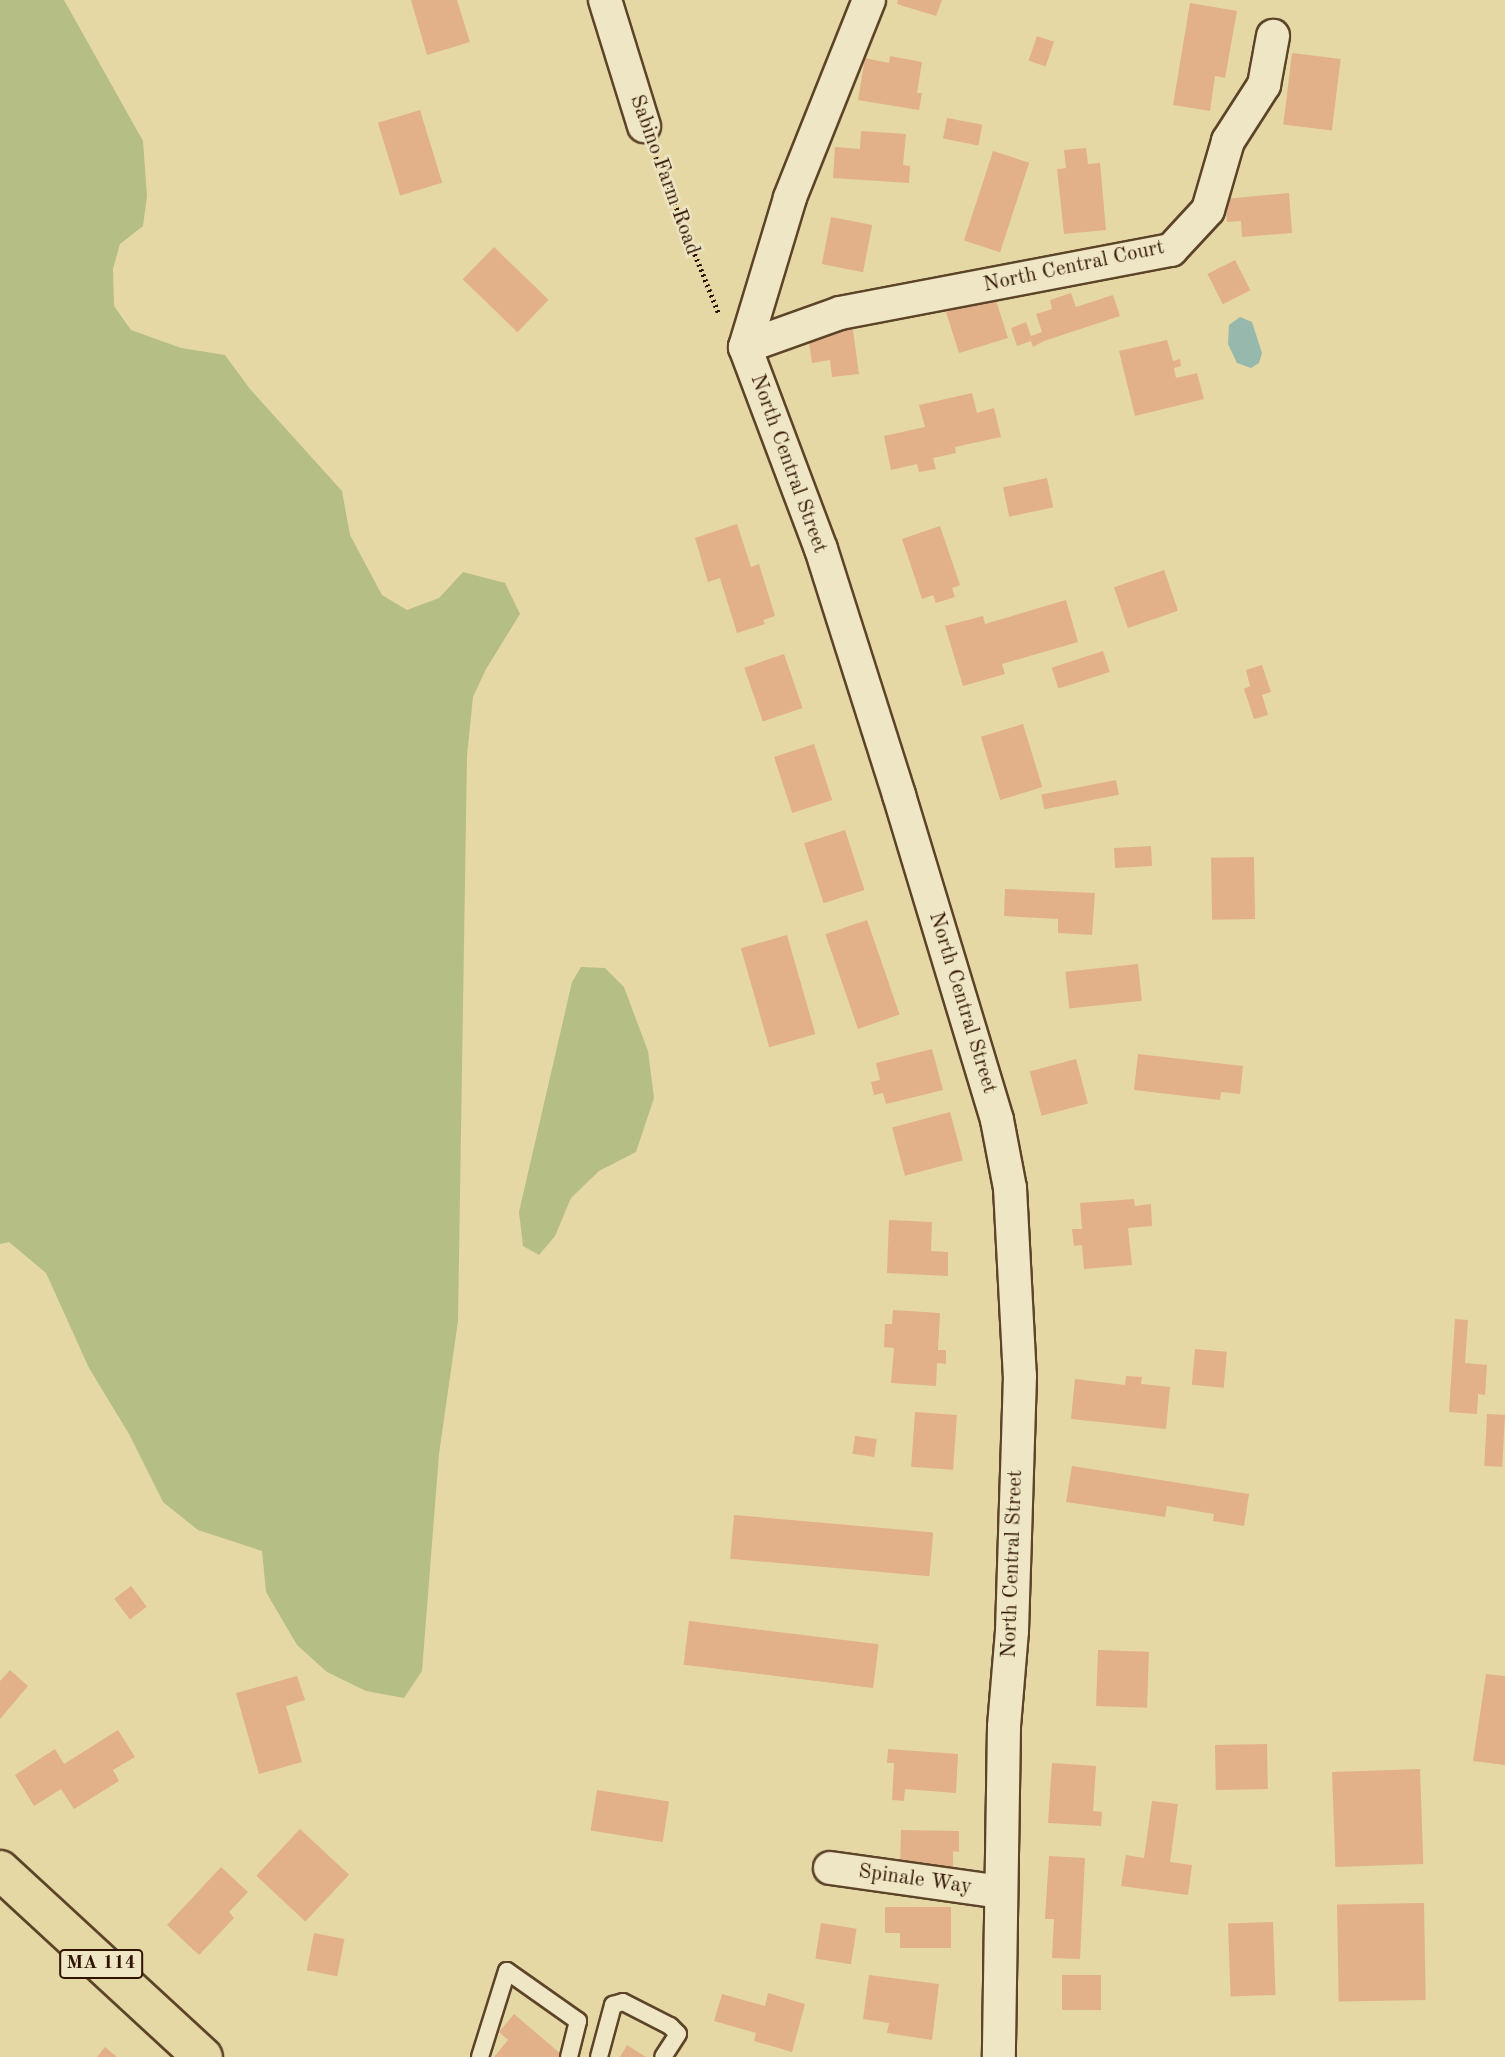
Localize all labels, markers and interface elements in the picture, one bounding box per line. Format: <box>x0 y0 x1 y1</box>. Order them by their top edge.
street label: Sabino Farm Road <box>623 91 705 259</box>
street label: North Central Court <box>981 235 1167 299</box>
street label: North Central Street <box>744 371 832 557</box>
street label: North Central Street <box>922 909 1002 1097</box>
street label: North Central Street <box>997 1469 1029 1659</box>
street label: Spinale Way <box>857 1860 973 1900</box>
road number: MA 114 <box>59 1948 143 1980</box>

